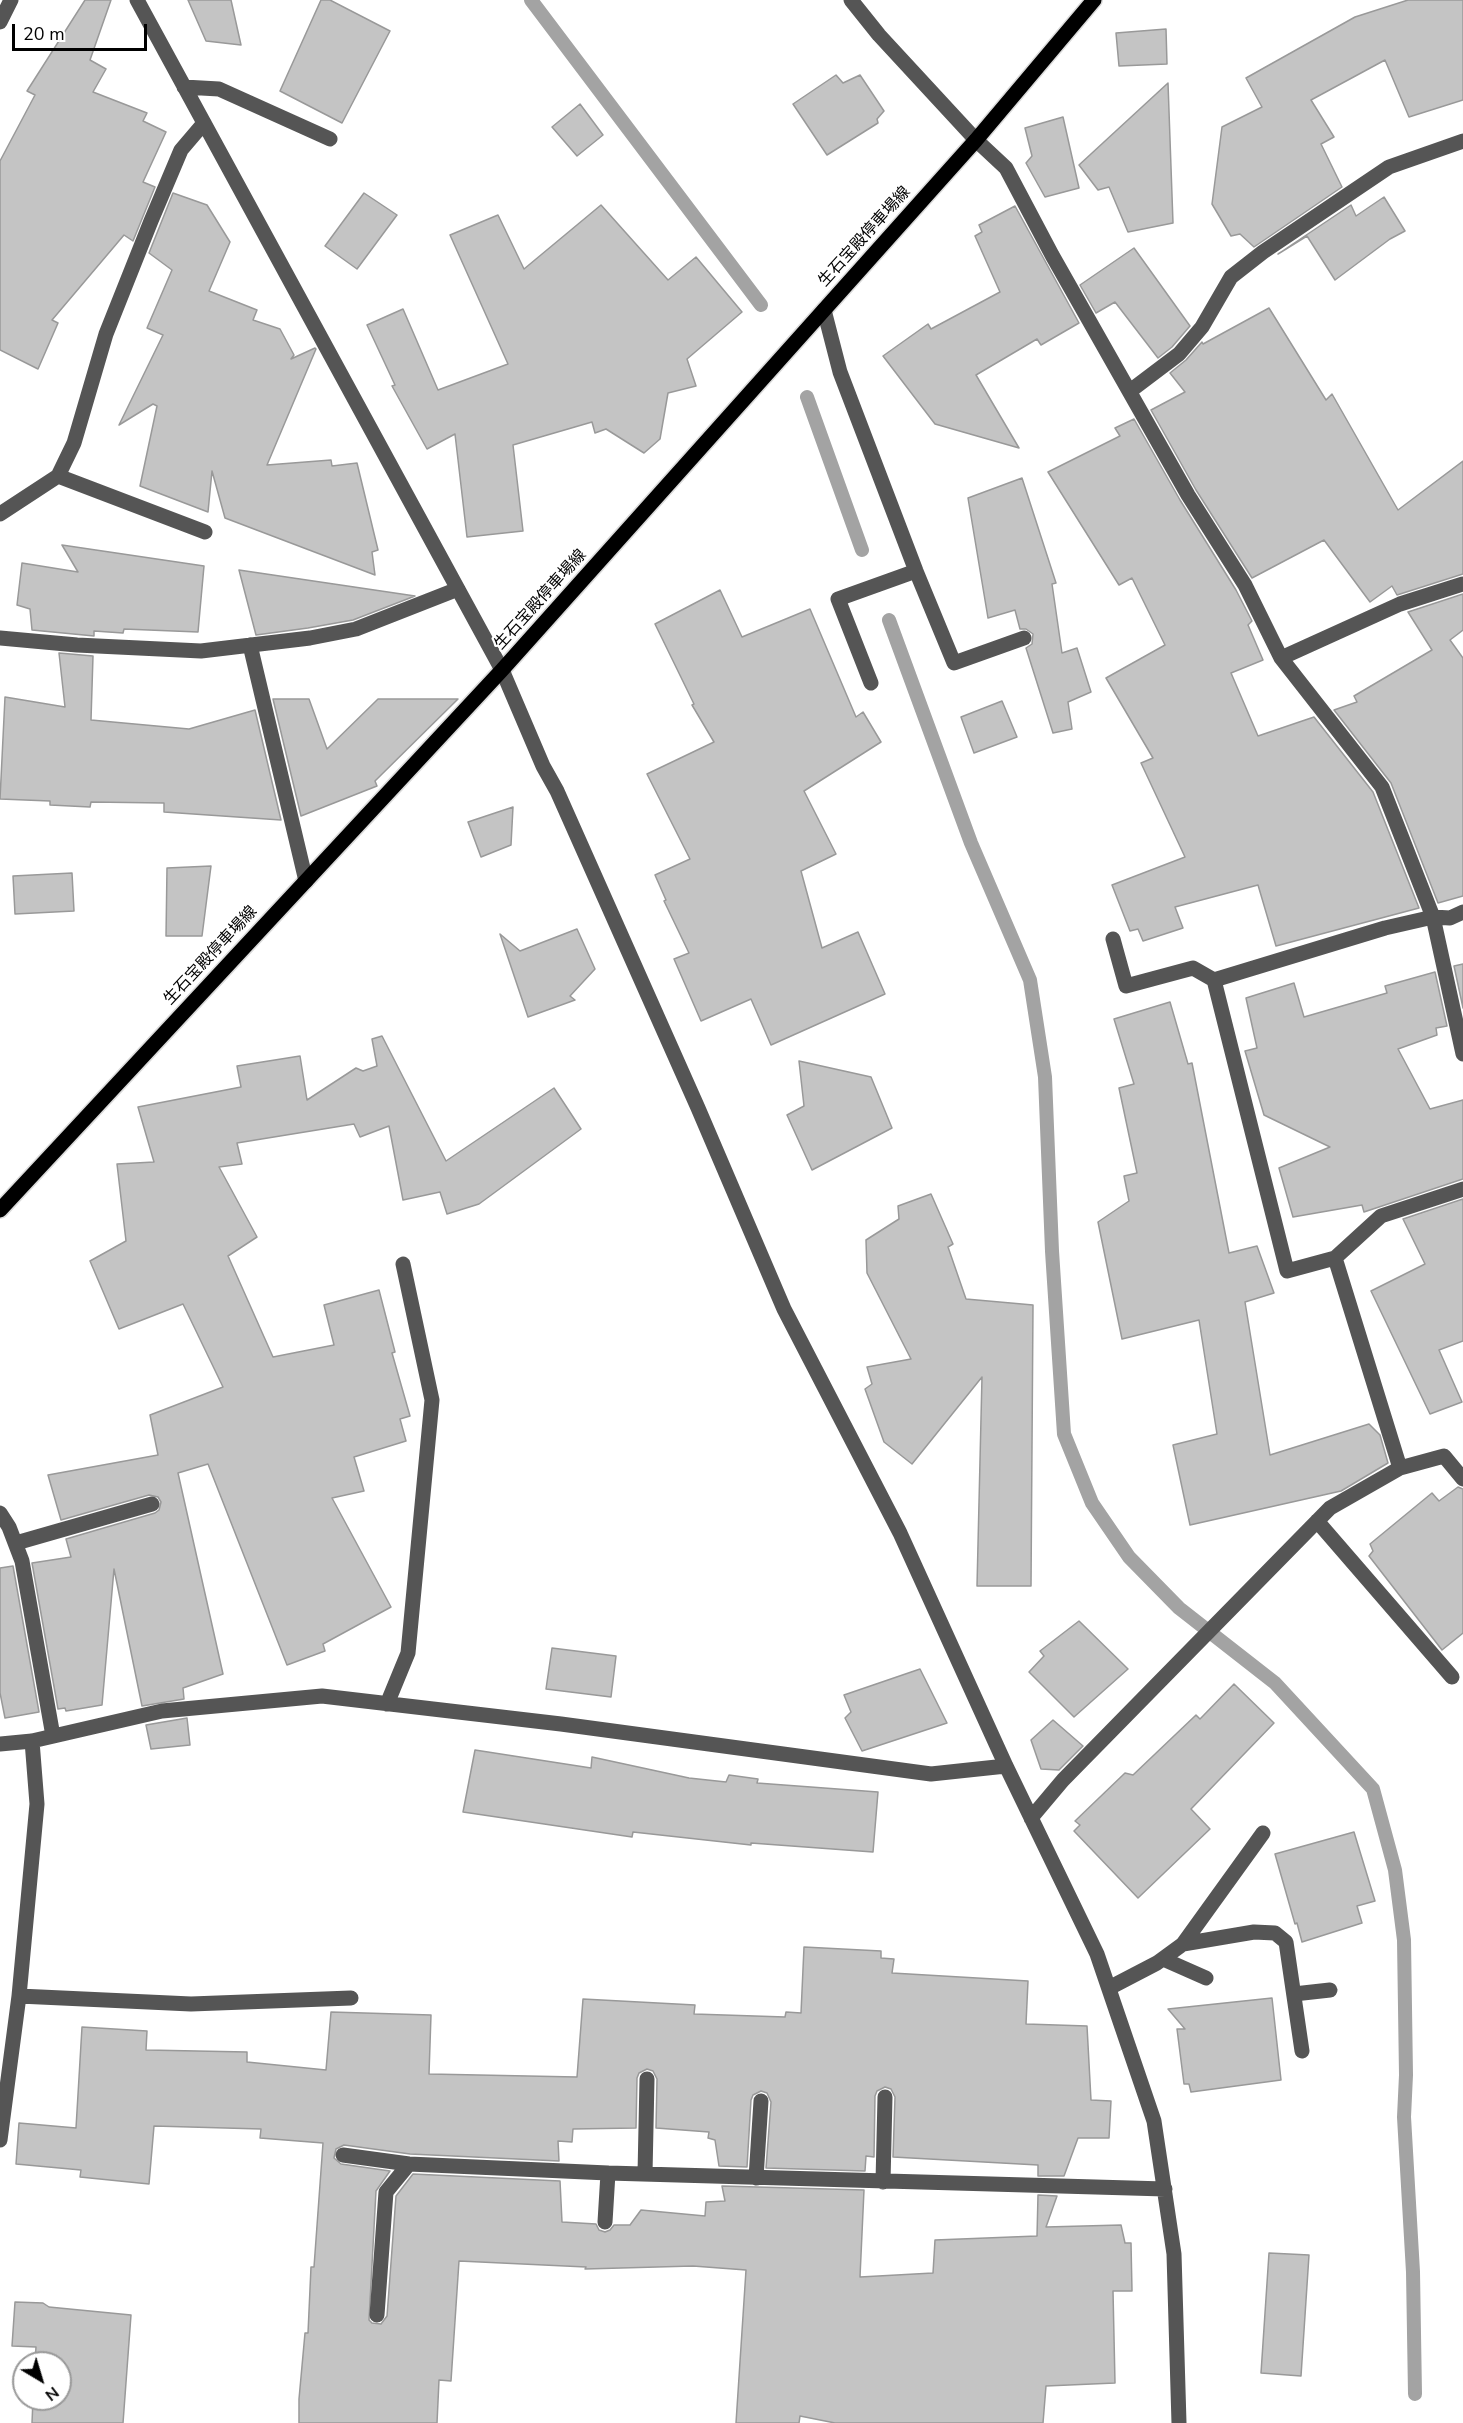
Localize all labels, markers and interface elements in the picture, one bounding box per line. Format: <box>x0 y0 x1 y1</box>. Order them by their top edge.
scale bar <box>15 12 150 50</box>
text: 20 m <box>23 22 65 46</box>
street label: 生石宝殿停車場線 <box>815 183 915 291</box>
street label: 生石宝殿停車場線 <box>491 546 591 654</box>
street label: 生石宝殿停車場線 <box>160 903 262 1009</box>
north arrow <box>12 2351 72 2411</box>
text: N <box>40 2381 63 2406</box>

